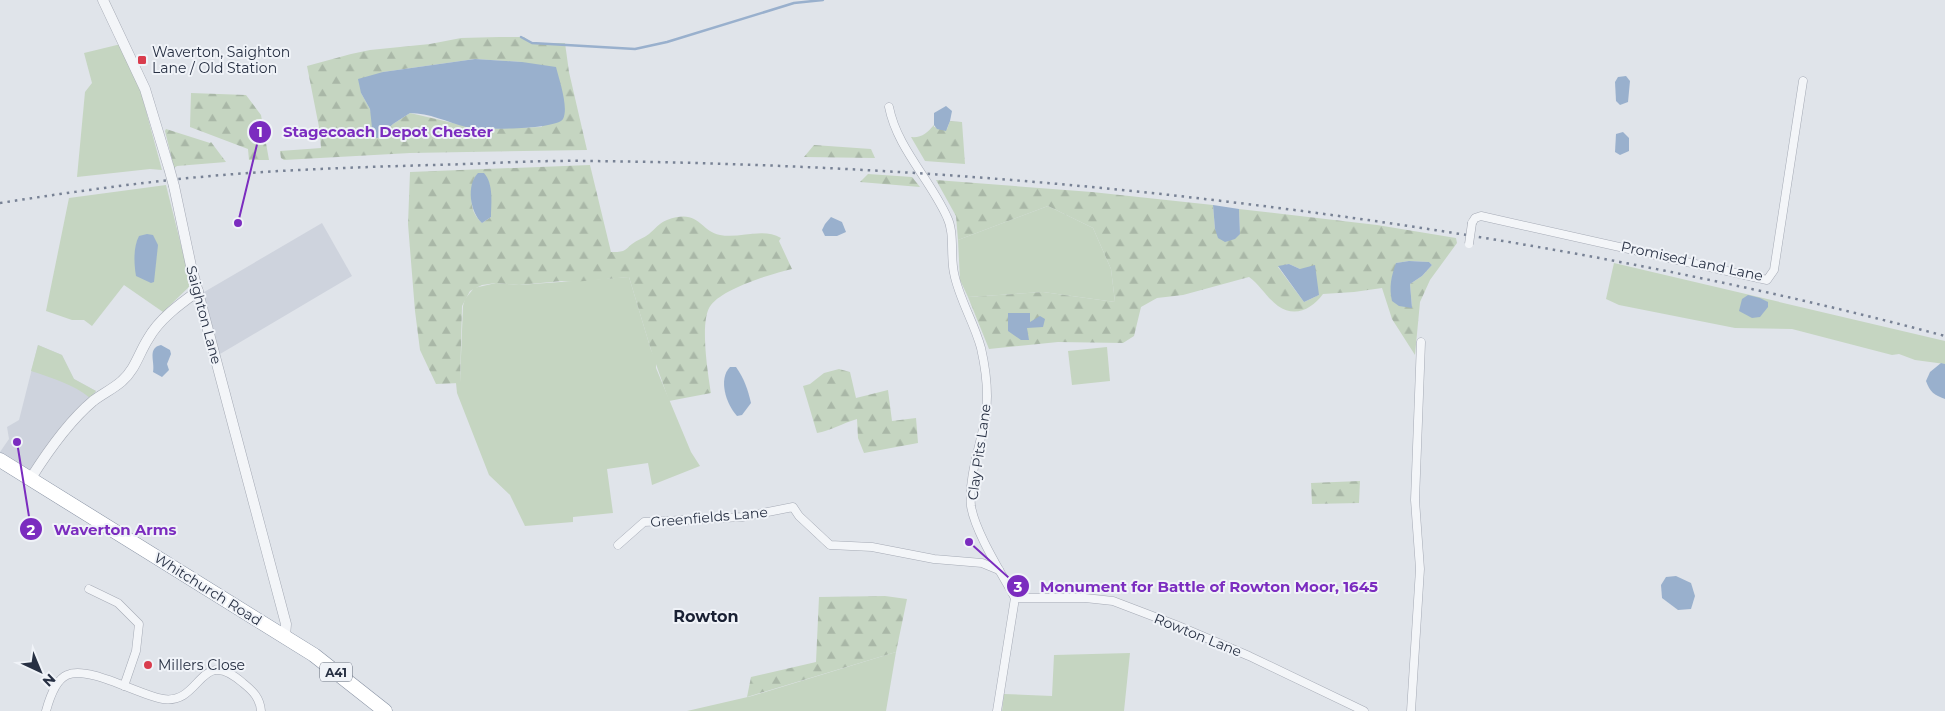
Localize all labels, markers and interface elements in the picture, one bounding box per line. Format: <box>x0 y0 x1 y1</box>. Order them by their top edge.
place label: Waverton, Saighton Lane / Old Station <box>152 43 290 77</box>
marker: Waverton, Saighton Lane / Old Station <box>136 54 148 66</box>
callout: Stagecoach Depot Chester <box>248 117 503 147</box>
text: 1 <box>257 122 263 141</box>
text: Stagecoach Depot Chester <box>283 122 494 141</box>
street label: Promised Land Lane <box>1619 237 1765 285</box>
street label: Saighton Lane <box>182 264 226 366</box>
street label: Clay Pits Lane <box>963 403 995 501</box>
street label: Greenfields Lane <box>650 503 768 531</box>
callout: Waverton Arms <box>19 514 187 544</box>
text: 2 <box>27 520 36 539</box>
text: Waverton Arms <box>54 520 177 539</box>
street label: Whitchurch Road <box>151 549 265 629</box>
callout: Monument for Battle of Rowton Moor, 1645 <box>1005 571 1388 601</box>
text: 3 <box>1013 577 1023 596</box>
text: Monument for Battle of Rowton Moor, 1645 <box>1040 577 1378 596</box>
district label: Rowton <box>673 607 739 626</box>
street label: Rowton Lane <box>1152 609 1244 661</box>
north arrow <box>15 646 65 696</box>
place label: Millers Close <box>158 656 245 674</box>
marker: Millers Close <box>142 659 154 671</box>
road number: A41 <box>320 662 352 682</box>
text: N <box>39 670 59 691</box>

